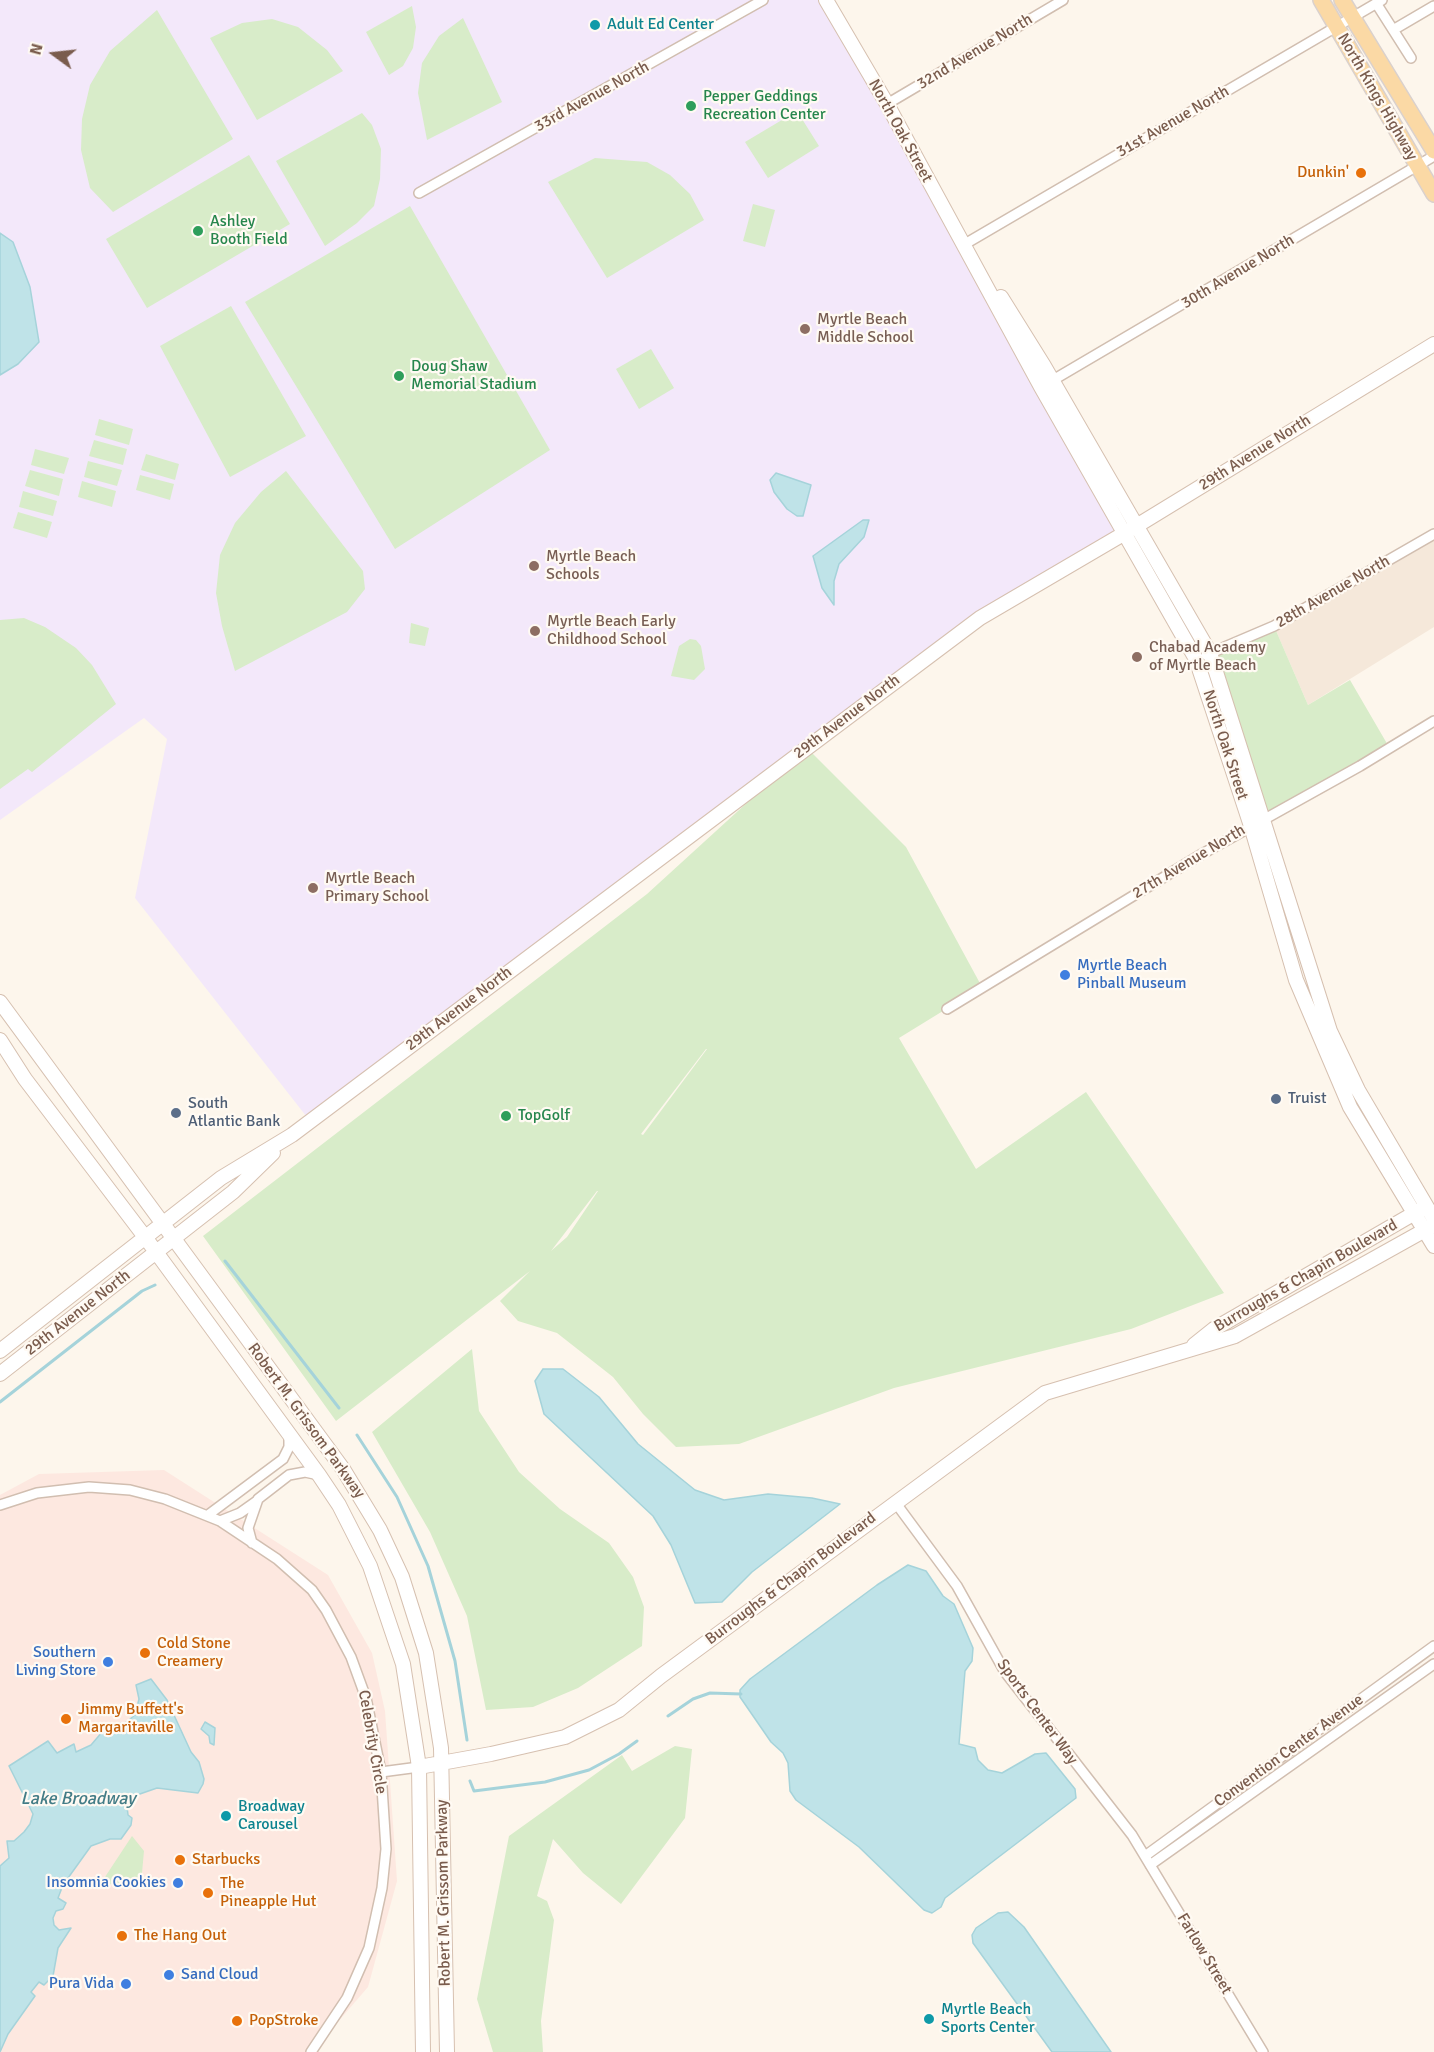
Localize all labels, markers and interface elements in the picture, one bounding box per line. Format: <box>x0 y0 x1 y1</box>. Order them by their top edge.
street label: 32nd Avenue North <box>914 10 1036 94</box>
place label: Adult Ed Center <box>607 15 714 35</box>
marker: Adult Ed Center <box>588 18 602 32</box>
north arrow <box>24 24 84 84</box>
street label: North Kings Highway <box>1333 30 1421 164</box>
text: N <box>26 41 48 57</box>
street label: 33rd Avenue North <box>531 58 653 136</box>
street label: North Oak Street <box>864 76 936 186</box>
street label: 31st Avenue North <box>1113 82 1233 162</box>
place label: Pepper Geddings Recreation Center <box>703 87 826 125</box>
marker: Pepper Geddings Recreation Center <box>684 99 698 113</box>
place label: Dunkin' <box>1297 163 1349 183</box>
marker: Dunkin' <box>1354 166 1368 180</box>
place label: Ashley Booth Field <box>210 212 288 250</box>
marker: Ashley Booth Field <box>191 224 205 238</box>
street label: 30th Avenue North <box>1178 231 1298 313</box>
place label: Myrtle Beach Middle School <box>817 310 914 348</box>
marker: Myrtle Beach Middle School <box>798 322 812 336</box>
place label: Doug Shaw Memorial Stadium <box>411 357 537 395</box>
marker: Doug Shaw Memorial Stadium <box>392 369 406 383</box>
street label: 29th Avenue North <box>1195 411 1315 495</box>
place label: Myrtle Beach Schools <box>546 547 636 585</box>
street label: 28th Avenue North <box>1273 552 1393 632</box>
marker: Myrtle Beach Schools <box>527 559 541 573</box>
place label: Myrtle Beach Early Childhood School <box>547 612 676 650</box>
marker: Myrtle Beach Early Childhood School <box>528 624 542 638</box>
place label: Chabad Academy of Myrtle Beach <box>1149 638 1266 676</box>
marker: Chabad Academy of Myrtle Beach <box>1130 650 1144 664</box>
street label: 29th Avenue North <box>790 671 904 763</box>
street label: North Oak Street <box>1198 687 1252 803</box>
street label: 27th Avenue North <box>1129 821 1249 903</box>
place label: Myrtle Beach Primary School <box>325 869 429 907</box>
marker: Myrtle Beach Primary School <box>306 881 320 895</box>
place label: Myrtle Beach Pinball Museum <box>1077 956 1187 994</box>
street label: 29th Avenue North <box>402 963 516 1055</box>
marker: Myrtle Beach Pinball Museum <box>1058 968 1072 982</box>
place label: Truist <box>1288 1089 1327 1109</box>
marker: Truist <box>1269 1092 1283 1106</box>
place label: South Atlantic Bank <box>188 1094 280 1132</box>
marker: South Atlantic Bank <box>169 1106 183 1120</box>
place label: TopGolf <box>518 1106 570 1126</box>
marker: TopGolf <box>499 1109 513 1123</box>
street label: Burroughs & Chapin Boulevard <box>1211 1216 1401 1336</box>
street label: 29th Avenue North <box>21 1266 135 1360</box>
street label: Robert M. Grissom Parkway <box>243 1340 369 1502</box>
street label: Burroughs & Chapin Boulevard <box>702 1509 880 1649</box>
place label: Cold Stone Creamery <box>157 1634 231 1672</box>
place label: Southern Living Store <box>15 1643 96 1681</box>
marker: Cold Stone Creamery <box>138 1646 152 1660</box>
marker: Southern Living Store <box>101 1655 115 1669</box>
street label: Sports Center Way <box>992 1656 1082 1768</box>
street label: Celebrity Circle <box>353 1688 391 1796</box>
street label: Convention Center Avenue <box>1211 1690 1367 1812</box>
place label: Jimmy Buffett's Margaritaville <box>78 1700 184 1738</box>
marker: Jimmy Buffett's Margaritaville <box>59 1712 73 1726</box>
water label: Lake Broadway <box>21 1788 135 1810</box>
place label: Broadway Carousel <box>238 1797 305 1835</box>
street label: Robert M. Grissom Parkway <box>433 1799 455 1987</box>
marker: Broadway Carousel <box>219 1809 233 1823</box>
place label: Starbucks <box>192 1850 260 1870</box>
marker: Starbucks <box>173 1853 187 1867</box>
place label: Insomnia Cookies <box>46 1873 166 1893</box>
place label: The Pineapple Hut <box>220 1874 316 1912</box>
marker: Insomnia Cookies <box>171 1876 185 1890</box>
marker: The Pineapple Hut <box>201 1886 215 1900</box>
street label: Farlow Street <box>1172 1910 1236 1998</box>
place label: The Hang Out <box>134 1926 227 1946</box>
marker: The Hang Out <box>115 1929 129 1943</box>
place label: Sand Cloud <box>181 1965 258 1985</box>
marker: Sand Cloud <box>162 1968 176 1982</box>
place label: Pura Vida <box>49 1974 114 1994</box>
marker: Pura Vida <box>119 1977 133 1991</box>
place label: Myrtle Beach Sports Center <box>941 2000 1035 2038</box>
place label: PopStroke <box>249 2011 319 2031</box>
marker: Myrtle Beach Sports Center <box>922 2012 936 2026</box>
marker: PopStroke <box>230 2014 244 2028</box>

